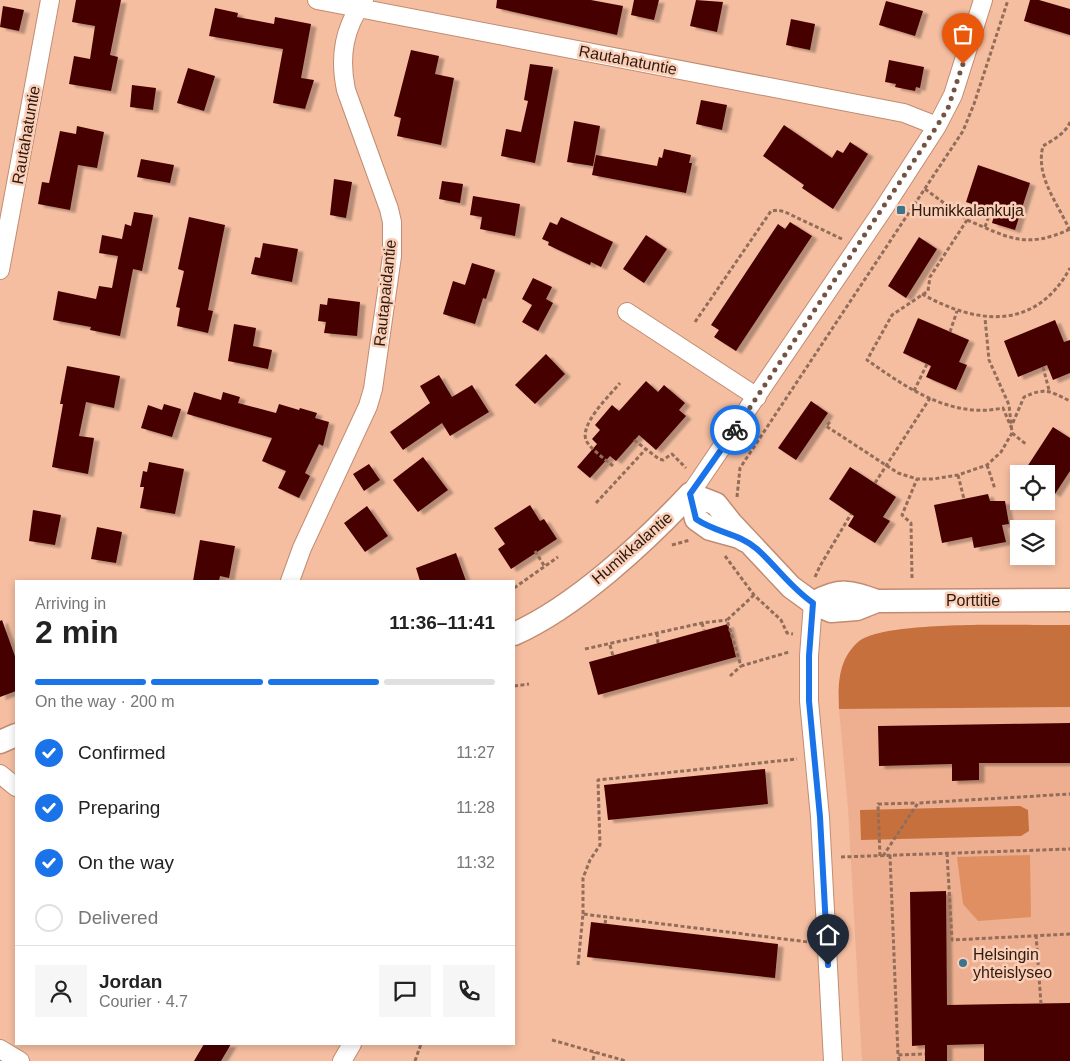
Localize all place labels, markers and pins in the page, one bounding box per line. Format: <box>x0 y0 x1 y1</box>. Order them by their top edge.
pin <box>942 13 984 64</box>
place label: Humikkalankuja <box>911 202 1024 219</box>
marker: Humikkalankuja <box>895 204 907 216</box>
pin <box>807 914 849 965</box>
place label: Helsingin yhteislyseo <box>973 946 1052 981</box>
marker: Helsingin yhteislyseo <box>957 957 969 969</box>

